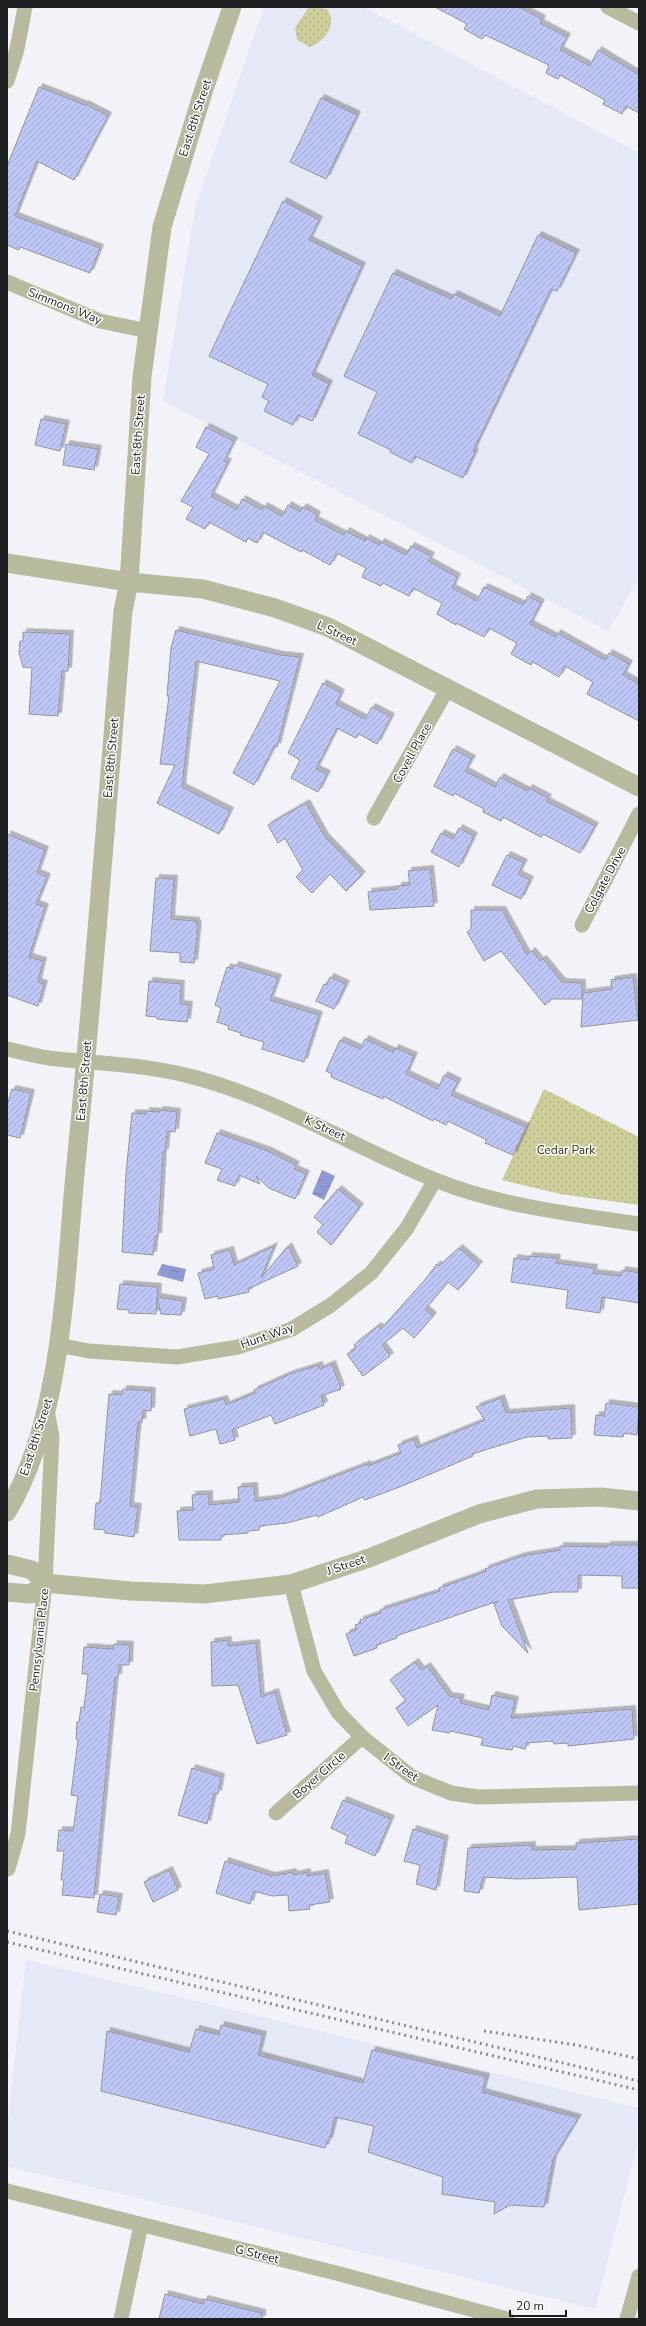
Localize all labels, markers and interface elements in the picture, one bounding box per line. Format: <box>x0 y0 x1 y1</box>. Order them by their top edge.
street label: East 8th Street <box>175 77 215 159</box>
street label: Simmons Way <box>26 284 105 328</box>
street label: East 8th Street <box>127 394 149 476</box>
street label: L Street <box>314 617 360 650</box>
street label: East 8th Street <box>100 717 123 799</box>
street label: Covell Place <box>389 720 435 786</box>
street label: Colgate Drive <box>581 844 629 916</box>
street label: East 8th Street <box>73 1040 96 1122</box>
street label: K Street <box>302 1112 349 1145</box>
park label: Cedar Park <box>537 1142 596 1158</box>
street label: Hunt Way <box>238 1319 296 1353</box>
street label: East 8th Street <box>16 1396 56 1478</box>
street label: J Street <box>324 1551 368 1579</box>
street label: Pennsylvania Place <box>26 1588 52 1692</box>
street label: Boyer Circle <box>289 1748 349 1802</box>
street label: I Street <box>380 1749 422 1785</box>
street label: G Street <box>233 2241 281 2267</box>
scale bar <box>510 2292 566 2318</box>
text: 20 m <box>516 2298 544 2314</box>

